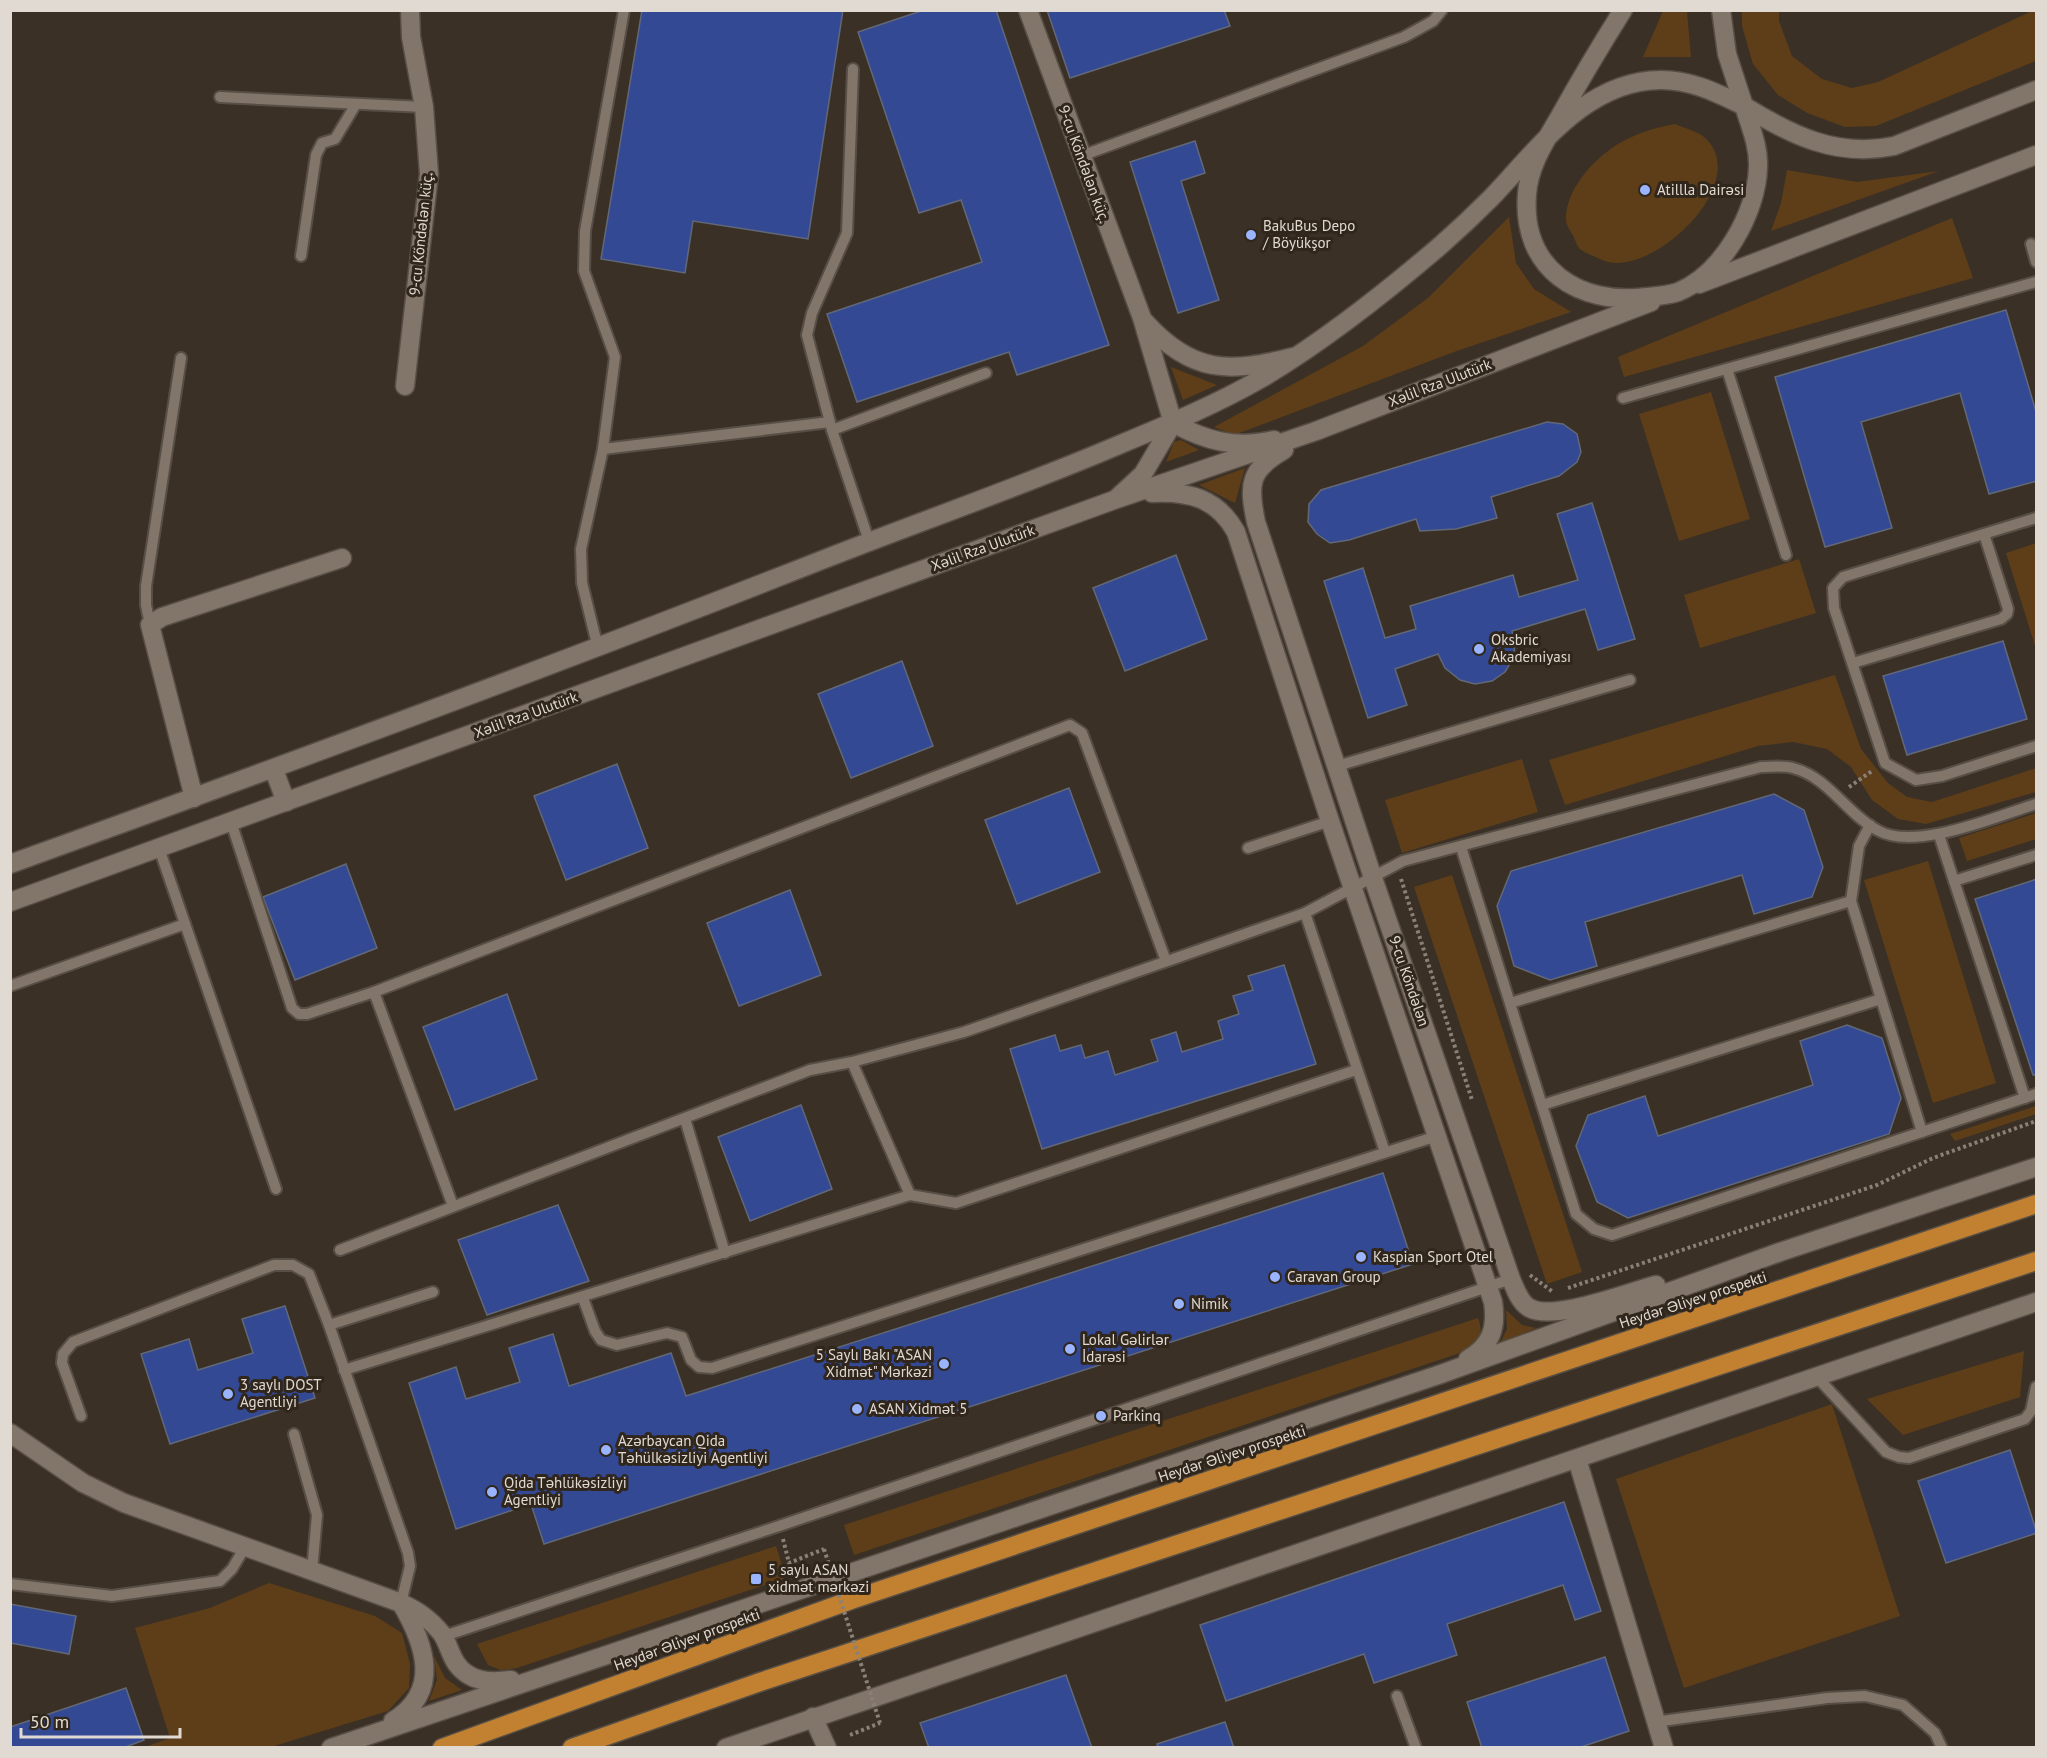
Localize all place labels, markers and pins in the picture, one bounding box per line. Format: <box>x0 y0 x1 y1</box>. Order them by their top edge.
place label: Atillla Dairəsi <box>1657 180 1744 199</box>
marker: Atillla Dairəsi <box>1638 183 1652 197</box>
place label: BakuBus Depo / Böyükşor <box>1262 216 1355 252</box>
marker: BakuBus Depo / Böyükşor <box>1244 228 1258 242</box>
place label: Oksbric Akademiyası <box>1491 630 1571 666</box>
marker: Oksbric Akademiyası <box>1472 642 1486 656</box>
place label: Kaspian Sport Otel <box>1373 1247 1494 1266</box>
marker: Kaspian Sport Otel <box>1354 1250 1368 1264</box>
place label: Caravan Group <box>1287 1267 1381 1286</box>
marker: Caravan Group <box>1268 1270 1282 1284</box>
place label: Nimik <box>1191 1294 1229 1313</box>
marker: Nimik <box>1172 1297 1186 1311</box>
place label: Lokal Gəlirlər İdarəsi <box>1082 1330 1169 1366</box>
marker: Lokal Gəlirlər İdarəsi <box>1063 1342 1077 1356</box>
place label: 5 Saylı Bakı "ASAN Xidmət" Mərkəzi <box>816 1345 932 1381</box>
marker: 5 Saylı Bakı "ASAN Xidmət" Mərkəzi <box>937 1357 951 1371</box>
place label: 3 saylı DOST Agentliyi <box>240 1375 322 1411</box>
marker: 3 saylı DOST Agentliyi <box>221 1387 235 1401</box>
place label: ASAN Xidmət 5 <box>869 1399 967 1418</box>
marker: ASAN Xidmət 5 <box>850 1402 864 1416</box>
place label: Parkinq <box>1113 1406 1161 1425</box>
marker: Parkinq <box>1094 1409 1108 1423</box>
place label: Azərbaycan Qida Təhülkəsizliyi Agentliyi <box>618 1431 768 1467</box>
marker: Azərbaycan Qida Təhülkəsizliyi Agentliyi <box>599 1443 613 1457</box>
place label: Qida Təhlükəsizliyi Agentliyi <box>504 1473 627 1509</box>
marker: Qida Təhlükəsizliyi Agentliyi <box>485 1485 499 1499</box>
place label: 5 saylı ASAN xidmət mərkəzi <box>768 1560 869 1596</box>
marker: 5 saylı ASAN xidmət mərkəzi <box>749 1572 763 1586</box>

